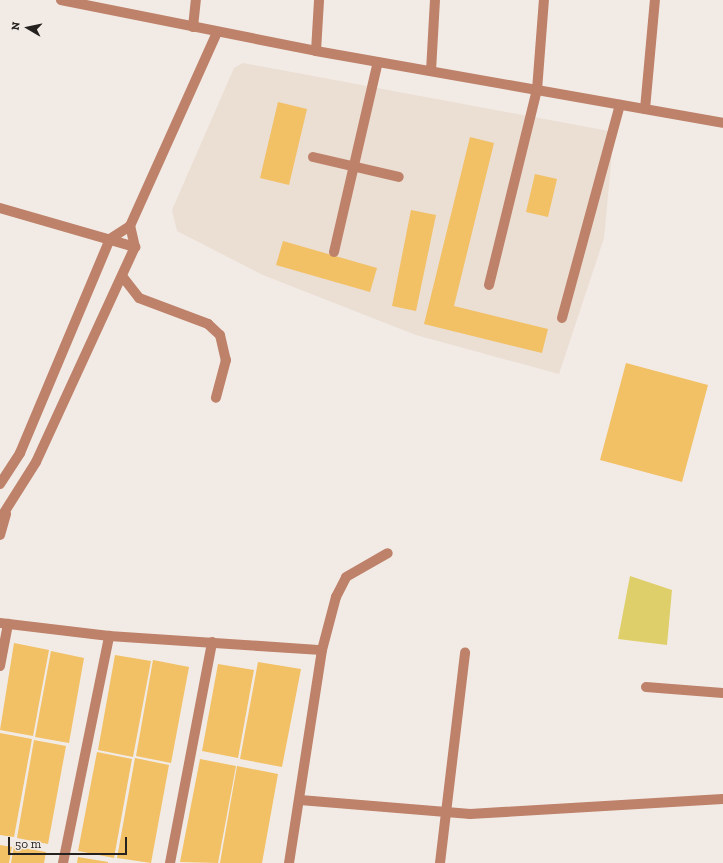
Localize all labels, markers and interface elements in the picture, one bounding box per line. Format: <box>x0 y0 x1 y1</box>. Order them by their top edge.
north arrow <box>8 8 48 48</box>
text: N <box>9 21 23 31</box>
scale bar <box>10 829 129 855</box>
text: 50 m <box>15 837 41 851</box>

